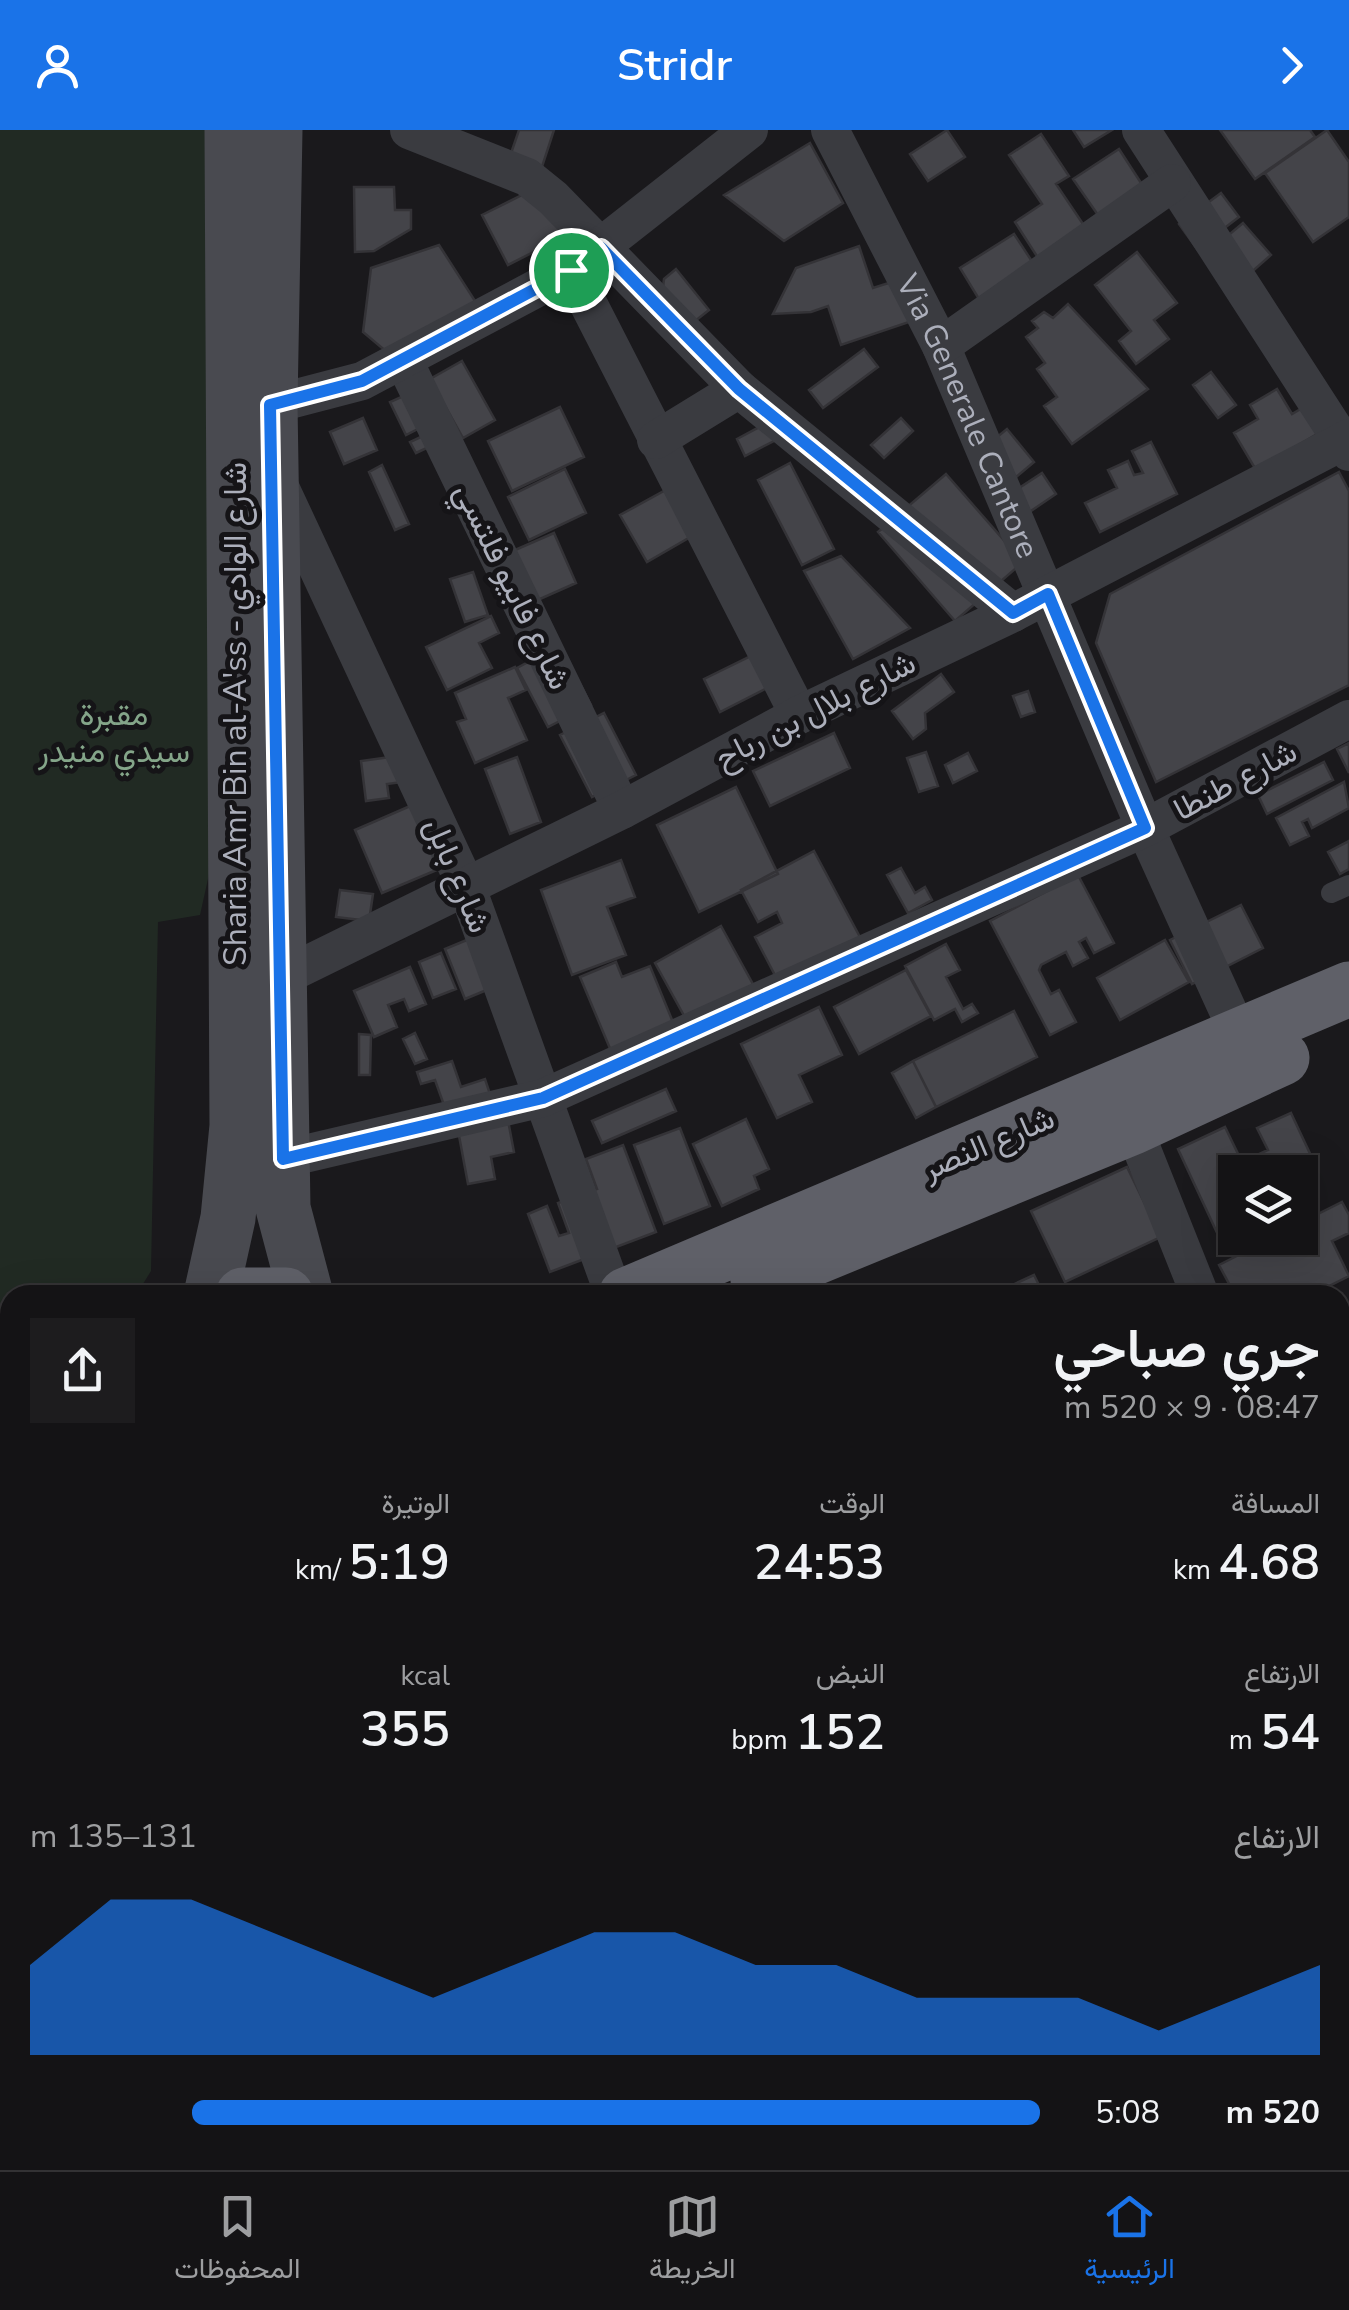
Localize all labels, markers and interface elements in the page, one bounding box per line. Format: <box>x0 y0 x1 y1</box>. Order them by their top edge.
text: Stridr <box>617 35 732 96</box>
icon: person <box>30 38 85 93</box>
icon: forward <box>1264 38 1319 93</box>
pin <box>529 228 614 313</box>
icon: arrive <box>544 243 599 298</box>
street label: Via Generale Cantore <box>885 266 1049 565</box>
street label: Sharia Amr Bin al-A'ss - شارع الوادي <box>214 462 261 966</box>
street label: شارع فابيو فلتسي <box>440 476 581 698</box>
street label: شارع بلال بن رباح <box>707 641 923 780</box>
park label: مقبرة سيدي منيدر <box>37 693 190 777</box>
street label: شارع طنطا <box>1166 730 1305 831</box>
street label: شارع بابل <box>414 811 501 939</box>
street label: شارع النصر <box>914 1096 1061 1191</box>
map controls <box>1218 1155 1318 1255</box>
button: layers <box>1218 1155 1318 1255</box>
text: جري صباحي <box>1053 1311 1320 1386</box>
button: share <box>30 1318 135 1423</box>
text: 08:47 · 9 × 520 m <box>1064 1386 1320 1429</box>
text: الوتيرة <box>382 1485 450 1523</box>
text: الوقت <box>819 1485 885 1523</box>
text: المسافة <box>1231 1485 1320 1523</box>
text: 5:19 <box>348 1528 450 1597</box>
text: 24:53 <box>753 1528 885 1597</box>
text: 4.68 <box>1218 1528 1320 1597</box>
text: /km <box>295 1551 348 1589</box>
text: km <box>1173 1551 1218 1589</box>
text: النبض <box>816 1655 885 1693</box>
text: الارتفاع <box>1244 1655 1320 1693</box>
text: kcal <box>400 1657 450 1695</box>
text: 355 <box>360 1695 450 1764</box>
text: 152 <box>795 1698 885 1767</box>
text: 54 <box>1260 1698 1320 1767</box>
text: bpm <box>731 1721 795 1759</box>
text: m <box>1229 1721 1260 1759</box>
text: 131–135 m <box>30 1815 197 1858</box>
text: الارتفاع <box>1233 1816 1320 1859</box>
text: 5:08 <box>1095 2091 1160 2134</box>
text: 520 m <box>1226 2091 1320 2134</box>
tab: المحفوظات <box>174 2189 300 2293</box>
tab: الخريطة <box>649 2189 736 2293</box>
tab: الرئيسية <box>1084 2189 1175 2293</box>

